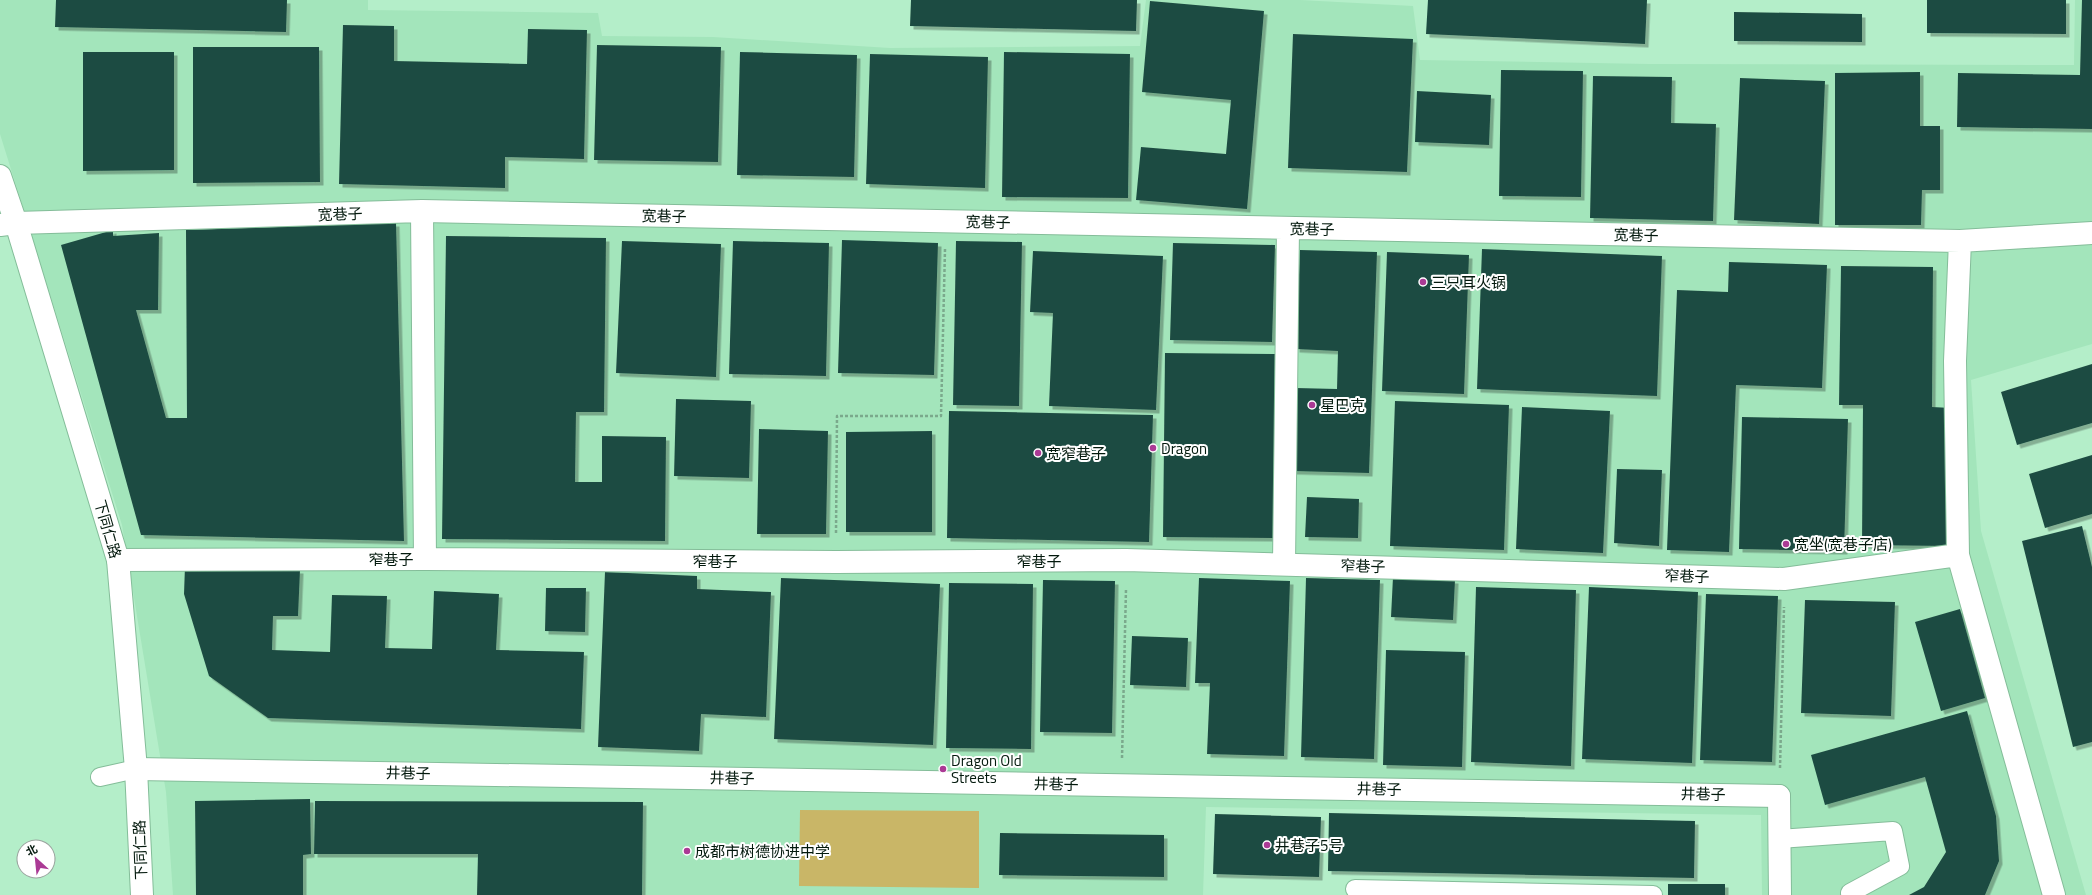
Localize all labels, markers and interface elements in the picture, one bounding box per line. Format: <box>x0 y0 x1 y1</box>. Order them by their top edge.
street label: 宽巷子 <box>317 202 363 226</box>
street label: 宽巷子 <box>641 204 687 228</box>
street label: 宽巷子 <box>965 210 1011 234</box>
street label: 宽巷子 <box>1289 217 1335 241</box>
street label: 宽巷子 <box>1613 223 1659 247</box>
place label: 三只耳火锅 <box>1431 271 1506 294</box>
marker: 三只耳火锅 <box>1418 277 1428 287</box>
place label: 星巴克 <box>1320 394 1365 417</box>
marker: 星巴克 <box>1307 400 1317 410</box>
place label: Dragon <box>1161 437 1207 460</box>
place label: 宽窄巷子 <box>1046 442 1106 465</box>
marker: Dragon <box>1148 443 1158 453</box>
marker: 宽窄巷子 <box>1033 448 1043 458</box>
street label: 下同仁路 <box>89 497 127 561</box>
place label: 宽坐(宽巷子店) <box>1794 533 1892 556</box>
marker: 宽坐(宽巷子店) <box>1781 539 1791 549</box>
street label: 窄巷子 <box>368 548 414 571</box>
street label: 窄巷子 <box>692 550 738 573</box>
street label: 窄巷子 <box>1016 550 1062 573</box>
street label: 窄巷子 <box>1340 554 1386 578</box>
street label: 窄巷子 <box>1664 564 1710 588</box>
place label: Dragon Old Streets <box>951 749 1022 789</box>
street label: 井巷子 <box>385 761 431 785</box>
marker: Dragon Old Streets <box>938 764 948 774</box>
street label: 井巷子 <box>709 766 755 790</box>
street label: 井巷子 <box>1033 772 1079 796</box>
street label: 井巷子 <box>1356 777 1402 801</box>
street label: 井巷子 <box>1680 782 1726 806</box>
street label: 下同仁路 <box>127 820 153 880</box>
place label: 井巷子5号 <box>1275 834 1343 857</box>
north arrow <box>16 839 56 879</box>
text: 北 <box>23 840 40 860</box>
place label: 成都市树德协进中学 <box>695 840 830 863</box>
marker: 井巷子5号 <box>1262 840 1272 850</box>
marker: 成都市树德协进中学 <box>682 846 692 856</box>

